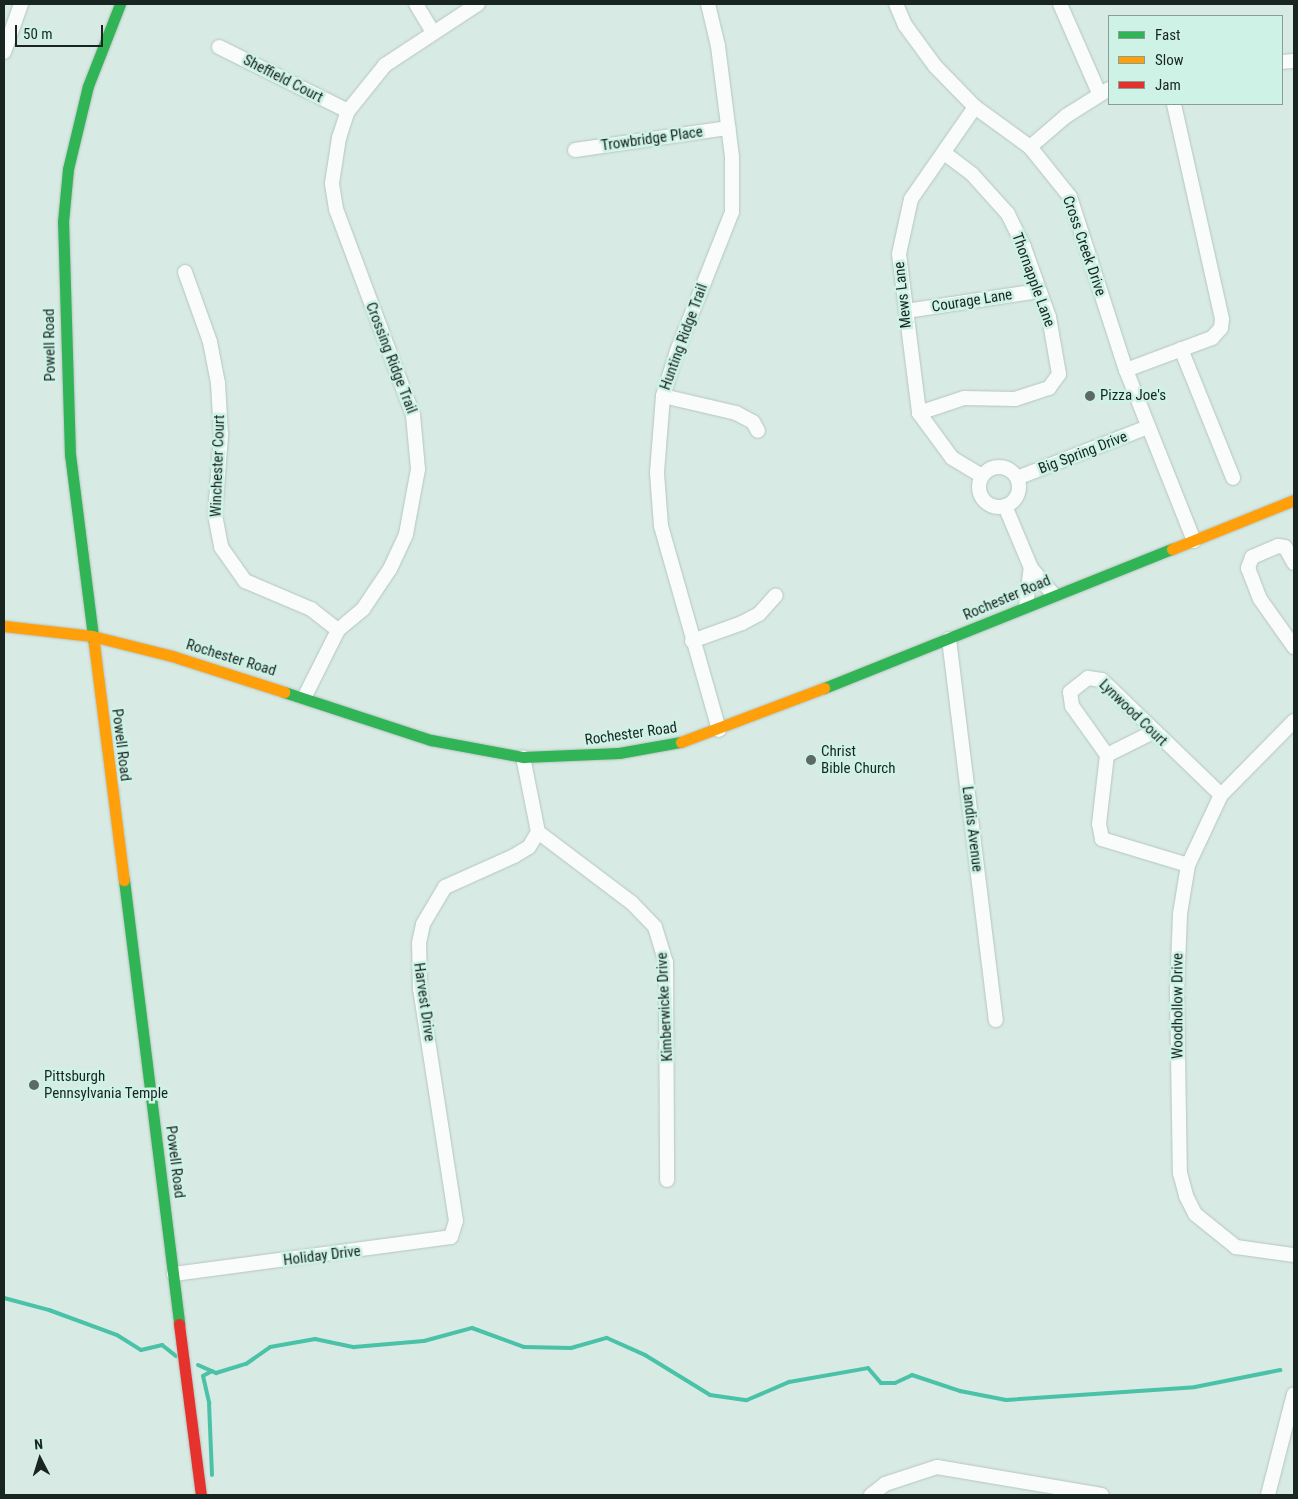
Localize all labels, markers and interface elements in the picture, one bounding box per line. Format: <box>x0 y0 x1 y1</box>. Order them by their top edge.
scale bar <box>18 15 105 47</box>
legend <box>1108 15 1283 105</box>
text: 50 m <box>23 25 53 43</box>
text: Fast <box>1155 26 1180 44</box>
street label: Sheffield Court <box>240 51 326 107</box>
text: Slow <box>1155 51 1184 69</box>
text: Jam <box>1155 76 1181 94</box>
street label: Trowbridge Place <box>600 123 704 155</box>
street label: Cross Creek Drive <box>1058 194 1110 298</box>
street label: Thornapple Lane <box>1008 230 1058 330</box>
street label: Mews Lane <box>891 261 915 329</box>
street label: Hunting Ridge Trail <box>656 281 712 393</box>
street label: Courage Lane <box>930 286 1014 316</box>
street label: Crossing Ridge Trail <box>361 300 421 416</box>
street label: Powell Road <box>40 308 60 382</box>
place label: Pizza Joe's <box>1100 387 1166 405</box>
marker: Pizza Joe's <box>1084 390 1096 402</box>
street label: Winchester Court <box>207 415 229 517</box>
street label: Big Spring Drive <box>1036 428 1130 478</box>
street label: Rochester Road <box>961 572 1053 624</box>
street label: Rochester Road <box>184 636 278 680</box>
street label: Lynwood Court <box>1095 676 1171 750</box>
street label: Powell Road <box>108 708 134 782</box>
street label: Rochester Road <box>584 719 678 749</box>
place label: Christ Bible Church <box>821 742 896 777</box>
marker: Christ Bible Church <box>805 754 817 766</box>
street label: Landis Avenue <box>958 785 986 873</box>
street label: Kimberwicke Drive <box>653 952 677 1062</box>
street label: Woodhollow Drive <box>1169 953 1187 1059</box>
street label: Harvest Drive <box>410 962 438 1042</box>
place label: Pittsburgh Pennsylvania Temple <box>44 1067 168 1102</box>
marker: Pittsburgh Pennsylvania Temple <box>28 1079 40 1091</box>
street label: Powell Road <box>162 1125 188 1199</box>
street label: Holiday Drive <box>282 1242 362 1270</box>
north arrow <box>15 1434 65 1484</box>
text: N <box>34 1436 44 1452</box>

